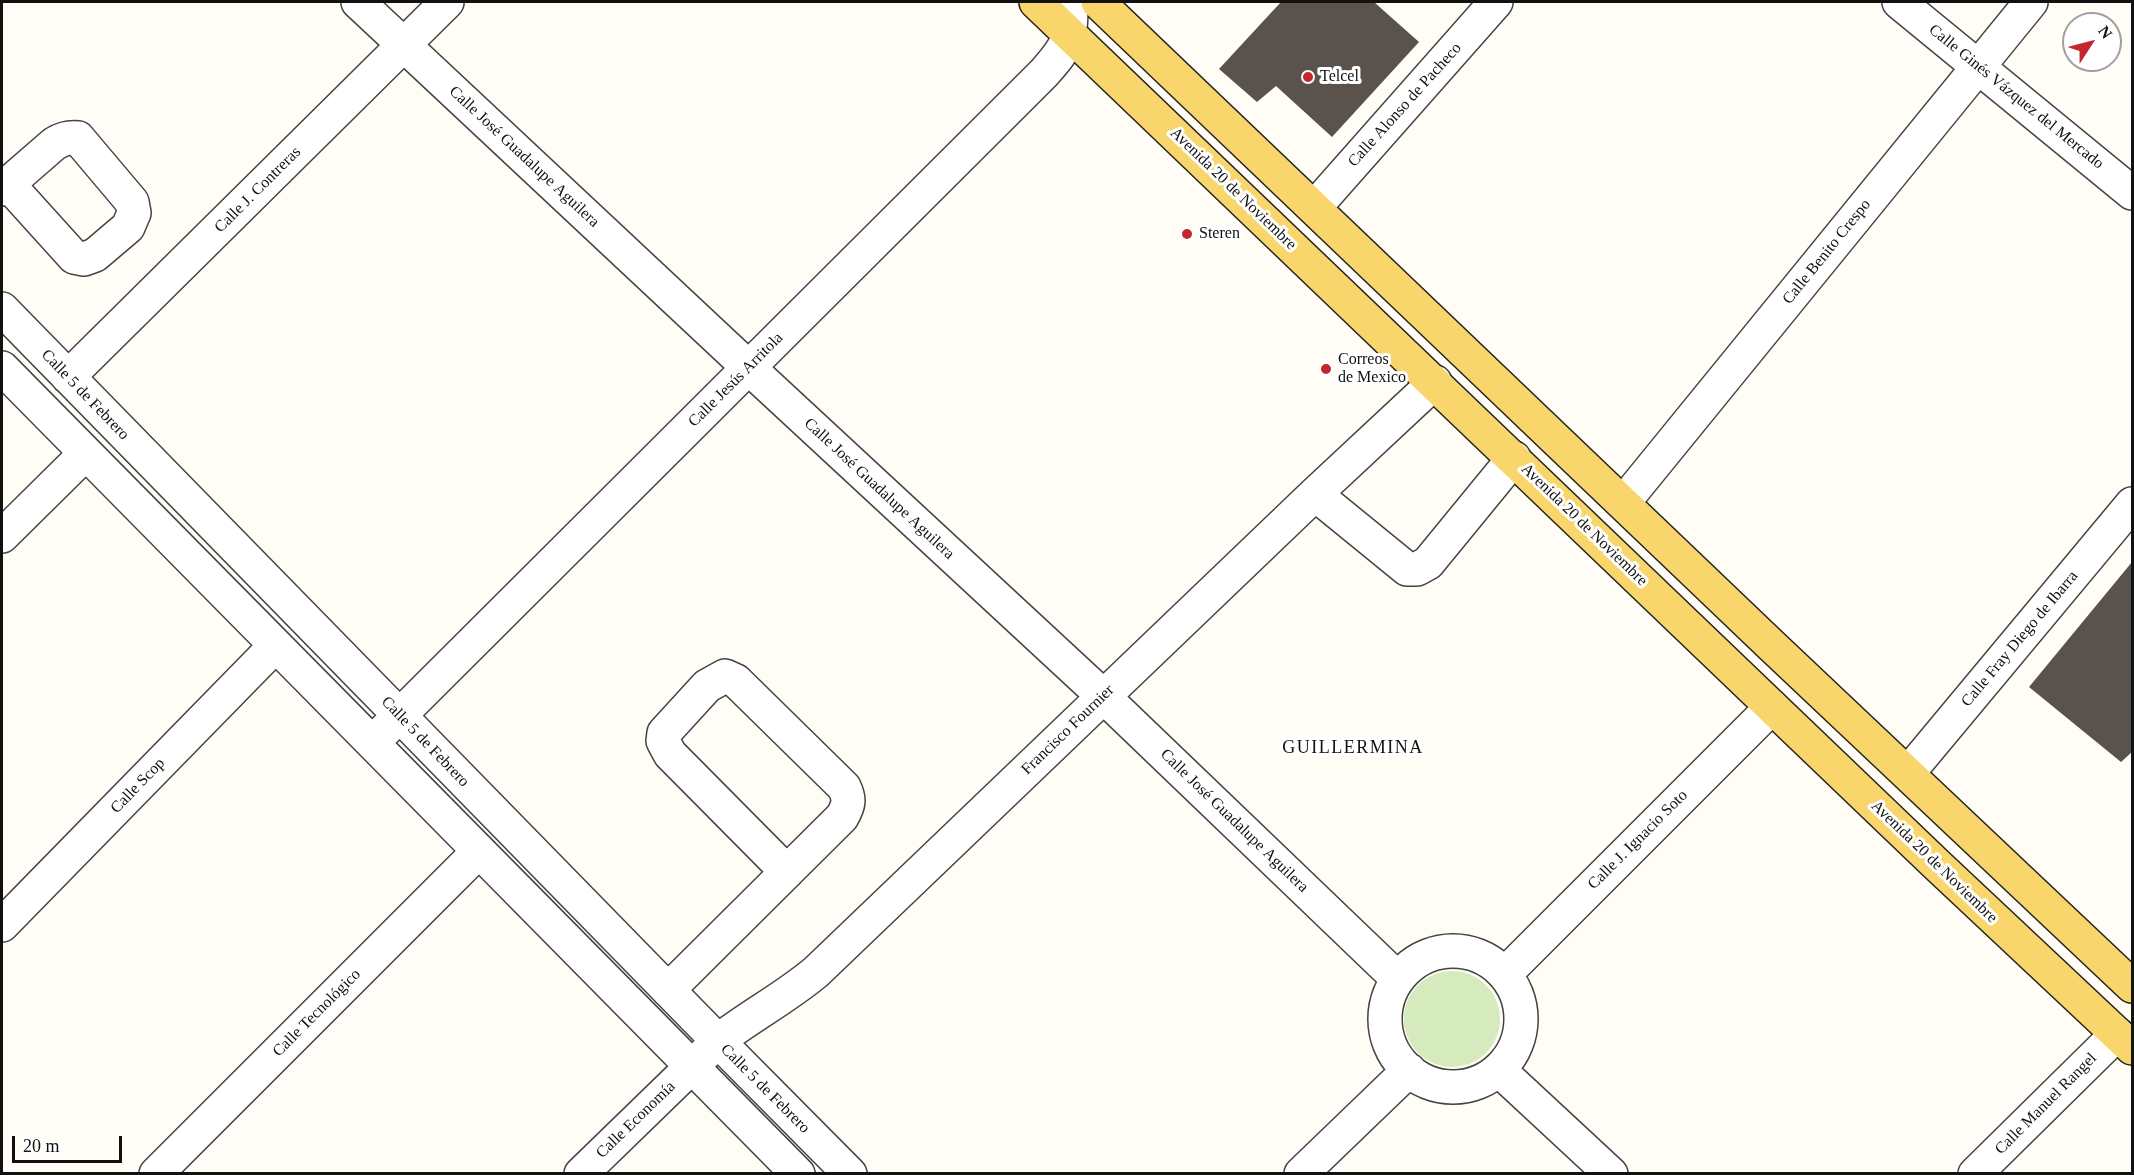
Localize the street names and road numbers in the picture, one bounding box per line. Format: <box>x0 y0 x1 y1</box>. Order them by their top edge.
street label: Calle Ginés Vázquez del Mercado <box>1925 20 2107 174</box>
street label: Calle Alonso de Pacheco <box>1344 39 1466 171</box>
street label: Calle José Guadalupe Aguilera <box>445 82 603 232</box>
street label: Avenida 20 de Noviembre <box>1166 124 1300 254</box>
street label: Calle J. Contreras <box>211 143 305 237</box>
street label: Calle Benito Crespo <box>1779 196 1875 308</box>
street label: Calle Jesús Arritola <box>685 329 787 431</box>
street label: Calle 5 de Febrero <box>37 346 133 444</box>
street label: Calle José Guadalupe Aguilera <box>800 414 958 564</box>
street label: Avenida 20 de Noviembre <box>1517 460 1651 590</box>
street label: Calle Fray Diego de Ibarra <box>1958 567 2082 711</box>
street label: Francisco Fournier <box>1018 681 1118 779</box>
street label: Calle 5 de Febrero <box>377 693 473 791</box>
street label: Calle José Guadalupe Aguilera <box>1156 745 1312 897</box>
street label: Calle Scop <box>107 754 169 818</box>
street label: Calle J. Ignacio Soto <box>1584 786 1692 894</box>
street label: Avenida 20 de Noviembre <box>1867 797 2001 927</box>
street label: Calle Tecnológico <box>269 965 365 1061</box>
street label: Calle 5 de Febrero <box>716 1040 814 1138</box>
street label: Calle Manuel Rangel <box>1991 1049 2101 1159</box>
street label: Calle Economía <box>592 1077 680 1163</box>

